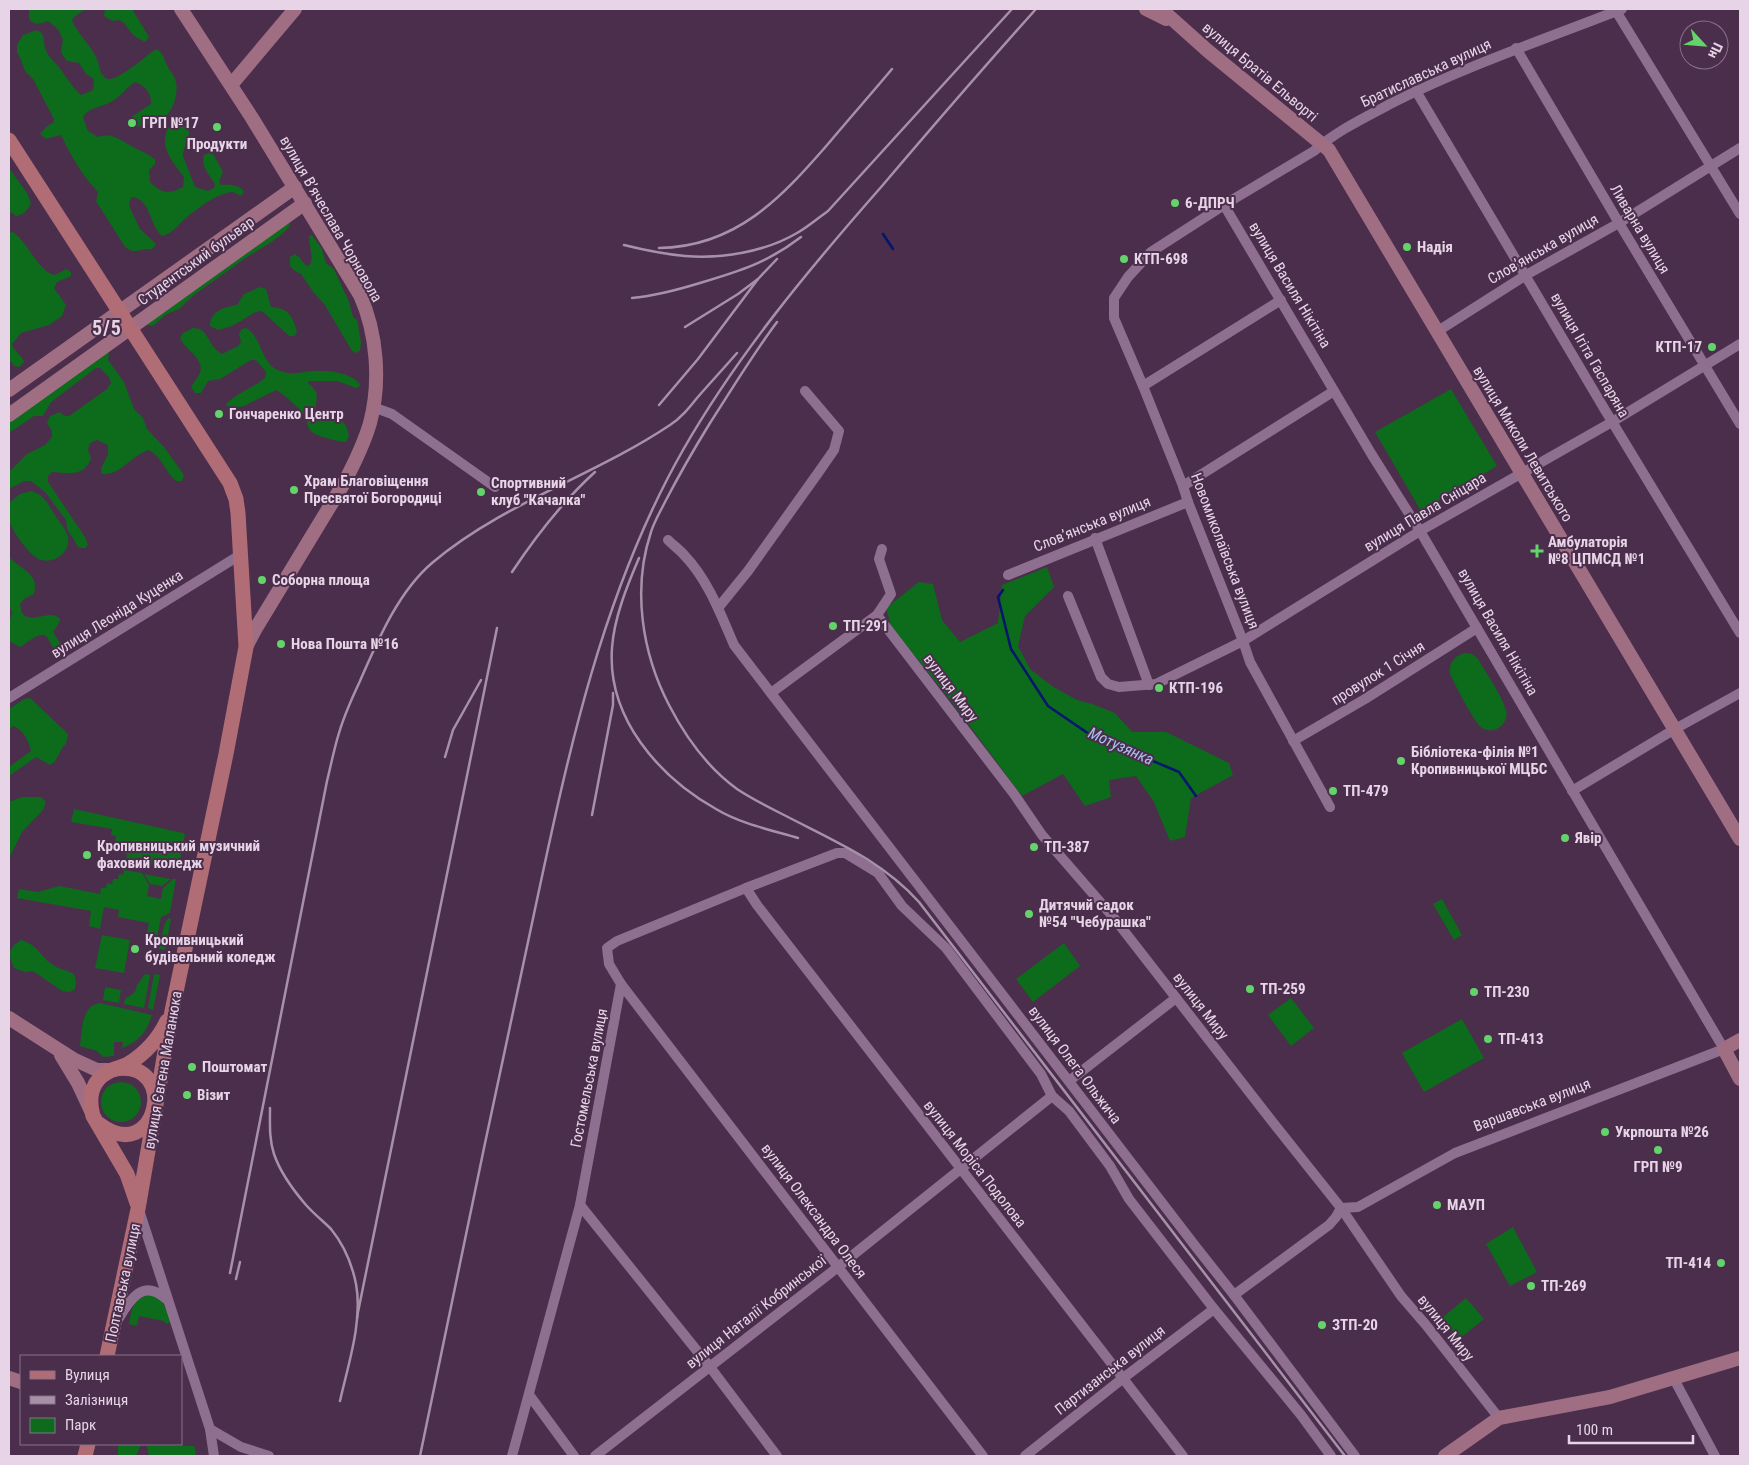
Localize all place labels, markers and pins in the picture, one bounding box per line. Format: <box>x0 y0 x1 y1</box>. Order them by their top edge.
place label: ГРП №17 <box>142 114 199 132</box>
marker: ГРП №17 <box>126 117 138 129</box>
marker: Продукти <box>211 121 223 133</box>
place label: Продукти <box>187 135 247 153</box>
place label: 6-ДПРЧ <box>1185 194 1235 212</box>
marker: 6-ДПРЧ <box>1169 197 1181 209</box>
place label: Надія <box>1417 238 1453 256</box>
marker: Надія <box>1401 241 1413 253</box>
place label: КТП-698 <box>1134 250 1188 268</box>
marker: КТП-698 <box>1118 253 1130 265</box>
place label: КТП-17 <box>1656 338 1702 356</box>
marker: КТП-17 <box>1706 341 1718 353</box>
place label: Гончаренко Центр <box>229 405 344 423</box>
marker: Гончаренко Центр <box>213 408 225 420</box>
place label: Храм Благовіщення Пресвятої Богородиці <box>304 472 442 507</box>
place label: Спортивний клуб "Качалка" <box>491 474 585 509</box>
marker: Храм Благовіщення Пресвятої Богородиці <box>288 484 300 496</box>
marker: Спортивний клуб "Качалка" <box>475 486 487 498</box>
place label: Амбулаторія №8 ЦПМСД №1 <box>1548 533 1645 568</box>
marker: Амбулаторія №8 ЦПМСД №1 <box>1530 544 1544 558</box>
place label: Соборна площа <box>272 571 370 589</box>
marker: Соборна площа <box>256 574 268 586</box>
place label: ТП-291 <box>843 617 889 635</box>
marker: ТП-291 <box>827 620 839 632</box>
place label: Нова Пошта №16 <box>291 635 399 653</box>
marker: Нова Пошта №16 <box>275 638 287 650</box>
place label: КТП-196 <box>1169 679 1223 697</box>
marker: КТП-196 <box>1153 682 1165 694</box>
place label: Бібліотека-філія №1 Кропивницької МЦБС <box>1411 743 1548 778</box>
marker: Бібліотека-філія №1 Кропивницької МЦБС <box>1395 755 1407 767</box>
place label: ТП-479 <box>1343 782 1389 800</box>
marker: ТП-479 <box>1327 785 1339 797</box>
place label: Явір <box>1574 829 1602 847</box>
marker: Явір <box>1559 832 1571 844</box>
place label: Кропивницький музичний фаховий коледж <box>97 837 260 872</box>
place label: ТП-387 <box>1044 838 1090 856</box>
marker: ТП-387 <box>1028 841 1040 853</box>
marker: Кропивницький музичний фаховий коледж <box>81 849 93 861</box>
place label: Дитячий садок №54 "Чебурашка" <box>1039 896 1151 931</box>
marker: Дитячий садок №54 "Чебурашка" <box>1023 908 1035 920</box>
place label: Кропивницький будівельний коледж <box>145 931 275 966</box>
marker: Кропивницький будівельний коледж <box>129 943 141 955</box>
place label: ТП-259 <box>1260 980 1306 998</box>
marker: ТП-259 <box>1244 983 1256 995</box>
place label: ТП-230 <box>1484 983 1530 1001</box>
marker: ТП-230 <box>1468 986 1480 998</box>
place label: ТП-413 <box>1498 1030 1544 1048</box>
marker: ТП-413 <box>1482 1033 1494 1045</box>
place label: Поштомат <box>202 1058 267 1076</box>
marker: Поштомат <box>186 1061 198 1073</box>
place label: Візит <box>197 1086 230 1104</box>
marker: Візит <box>181 1089 193 1101</box>
place label: Укрпошта №26 <box>1615 1123 1709 1141</box>
marker: Укрпошта №26 <box>1599 1126 1611 1138</box>
marker: ГРП №9 <box>1652 1144 1664 1156</box>
place label: ГРП №9 <box>1633 1158 1683 1176</box>
place label: МАУП <box>1447 1196 1485 1214</box>
marker: МАУП <box>1431 1199 1443 1211</box>
place label: ТП-414 <box>1665 1254 1711 1272</box>
marker: ТП-414 <box>1715 1257 1727 1269</box>
place label: ТП-269 <box>1541 1277 1587 1295</box>
marker: ТП-269 <box>1525 1280 1537 1292</box>
place label: ЗТП-20 <box>1332 1316 1378 1334</box>
marker: ЗТП-20 <box>1316 1319 1328 1331</box>

